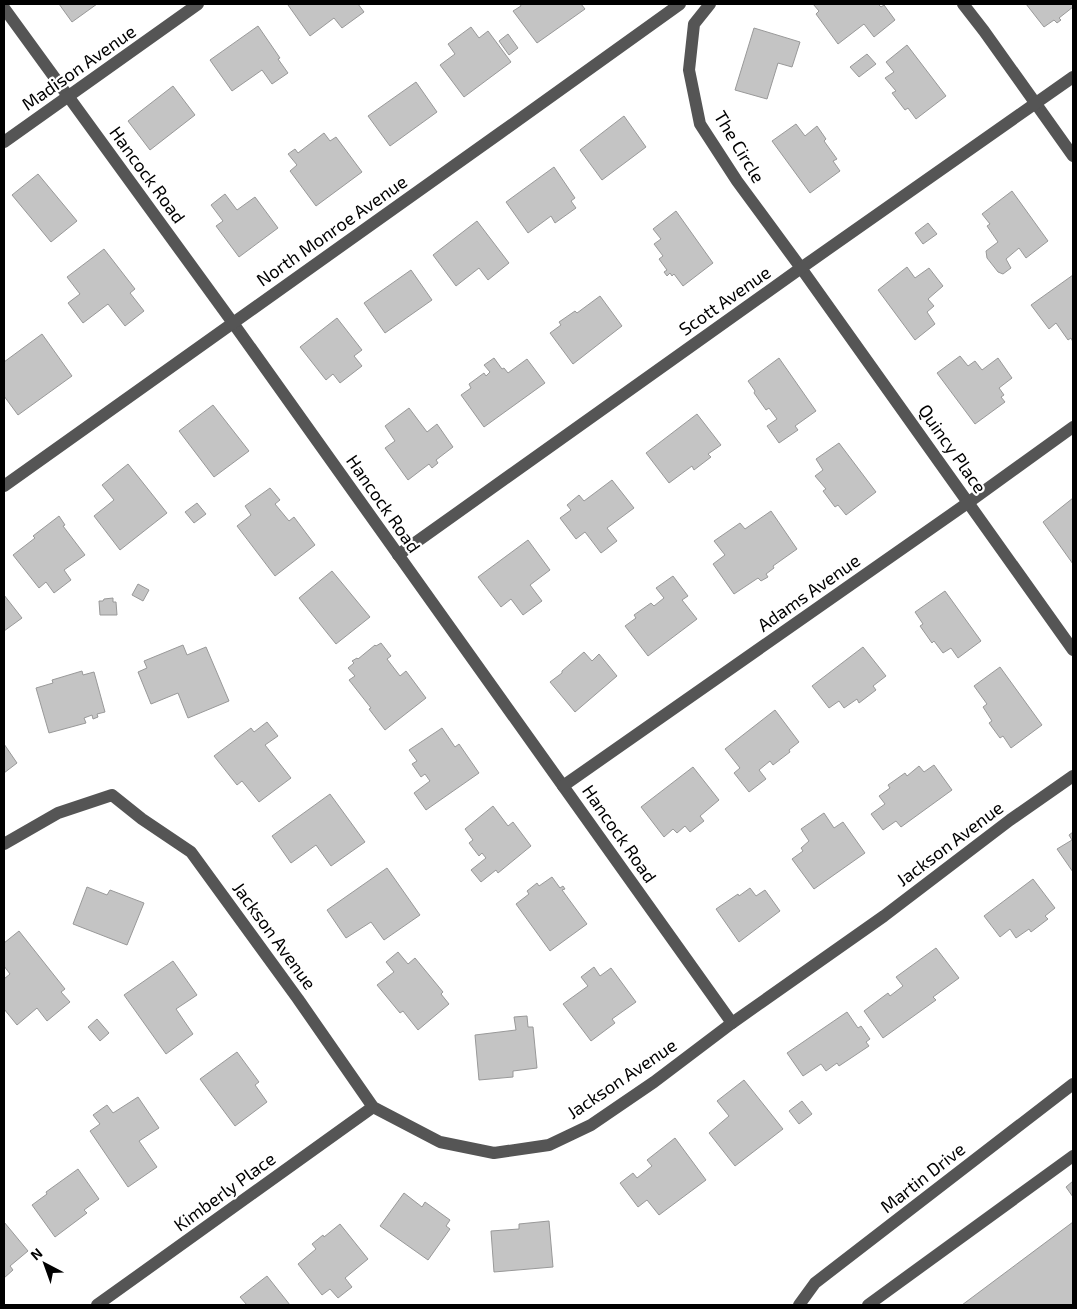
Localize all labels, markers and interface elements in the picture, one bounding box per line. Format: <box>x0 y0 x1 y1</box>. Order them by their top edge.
street label: Madison Avenue <box>17 20 140 115</box>
street label: The Circle <box>710 106 770 186</box>
street label: Hancock Road <box>105 122 190 227</box>
street label: North Monroe Avenue <box>252 170 411 290</box>
street label: Scott Avenue <box>674 261 774 340</box>
street label: Quincy Place <box>914 400 991 497</box>
street label: Hancock Road <box>342 450 426 557</box>
street label: Adams Avenue <box>753 549 864 636</box>
street label: Hancock Road <box>578 780 662 887</box>
street label: Jackson Avenue <box>892 796 1007 890</box>
street label: Jackson Avenue <box>228 877 321 994</box>
street label: Jackson Avenue <box>562 1033 681 1123</box>
street label: Martin Drive <box>876 1137 969 1217</box>
street label: Kimberly Place <box>169 1147 280 1235</box>
north arrow <box>20 1239 70 1289</box>
text: N <box>27 1244 46 1264</box>

